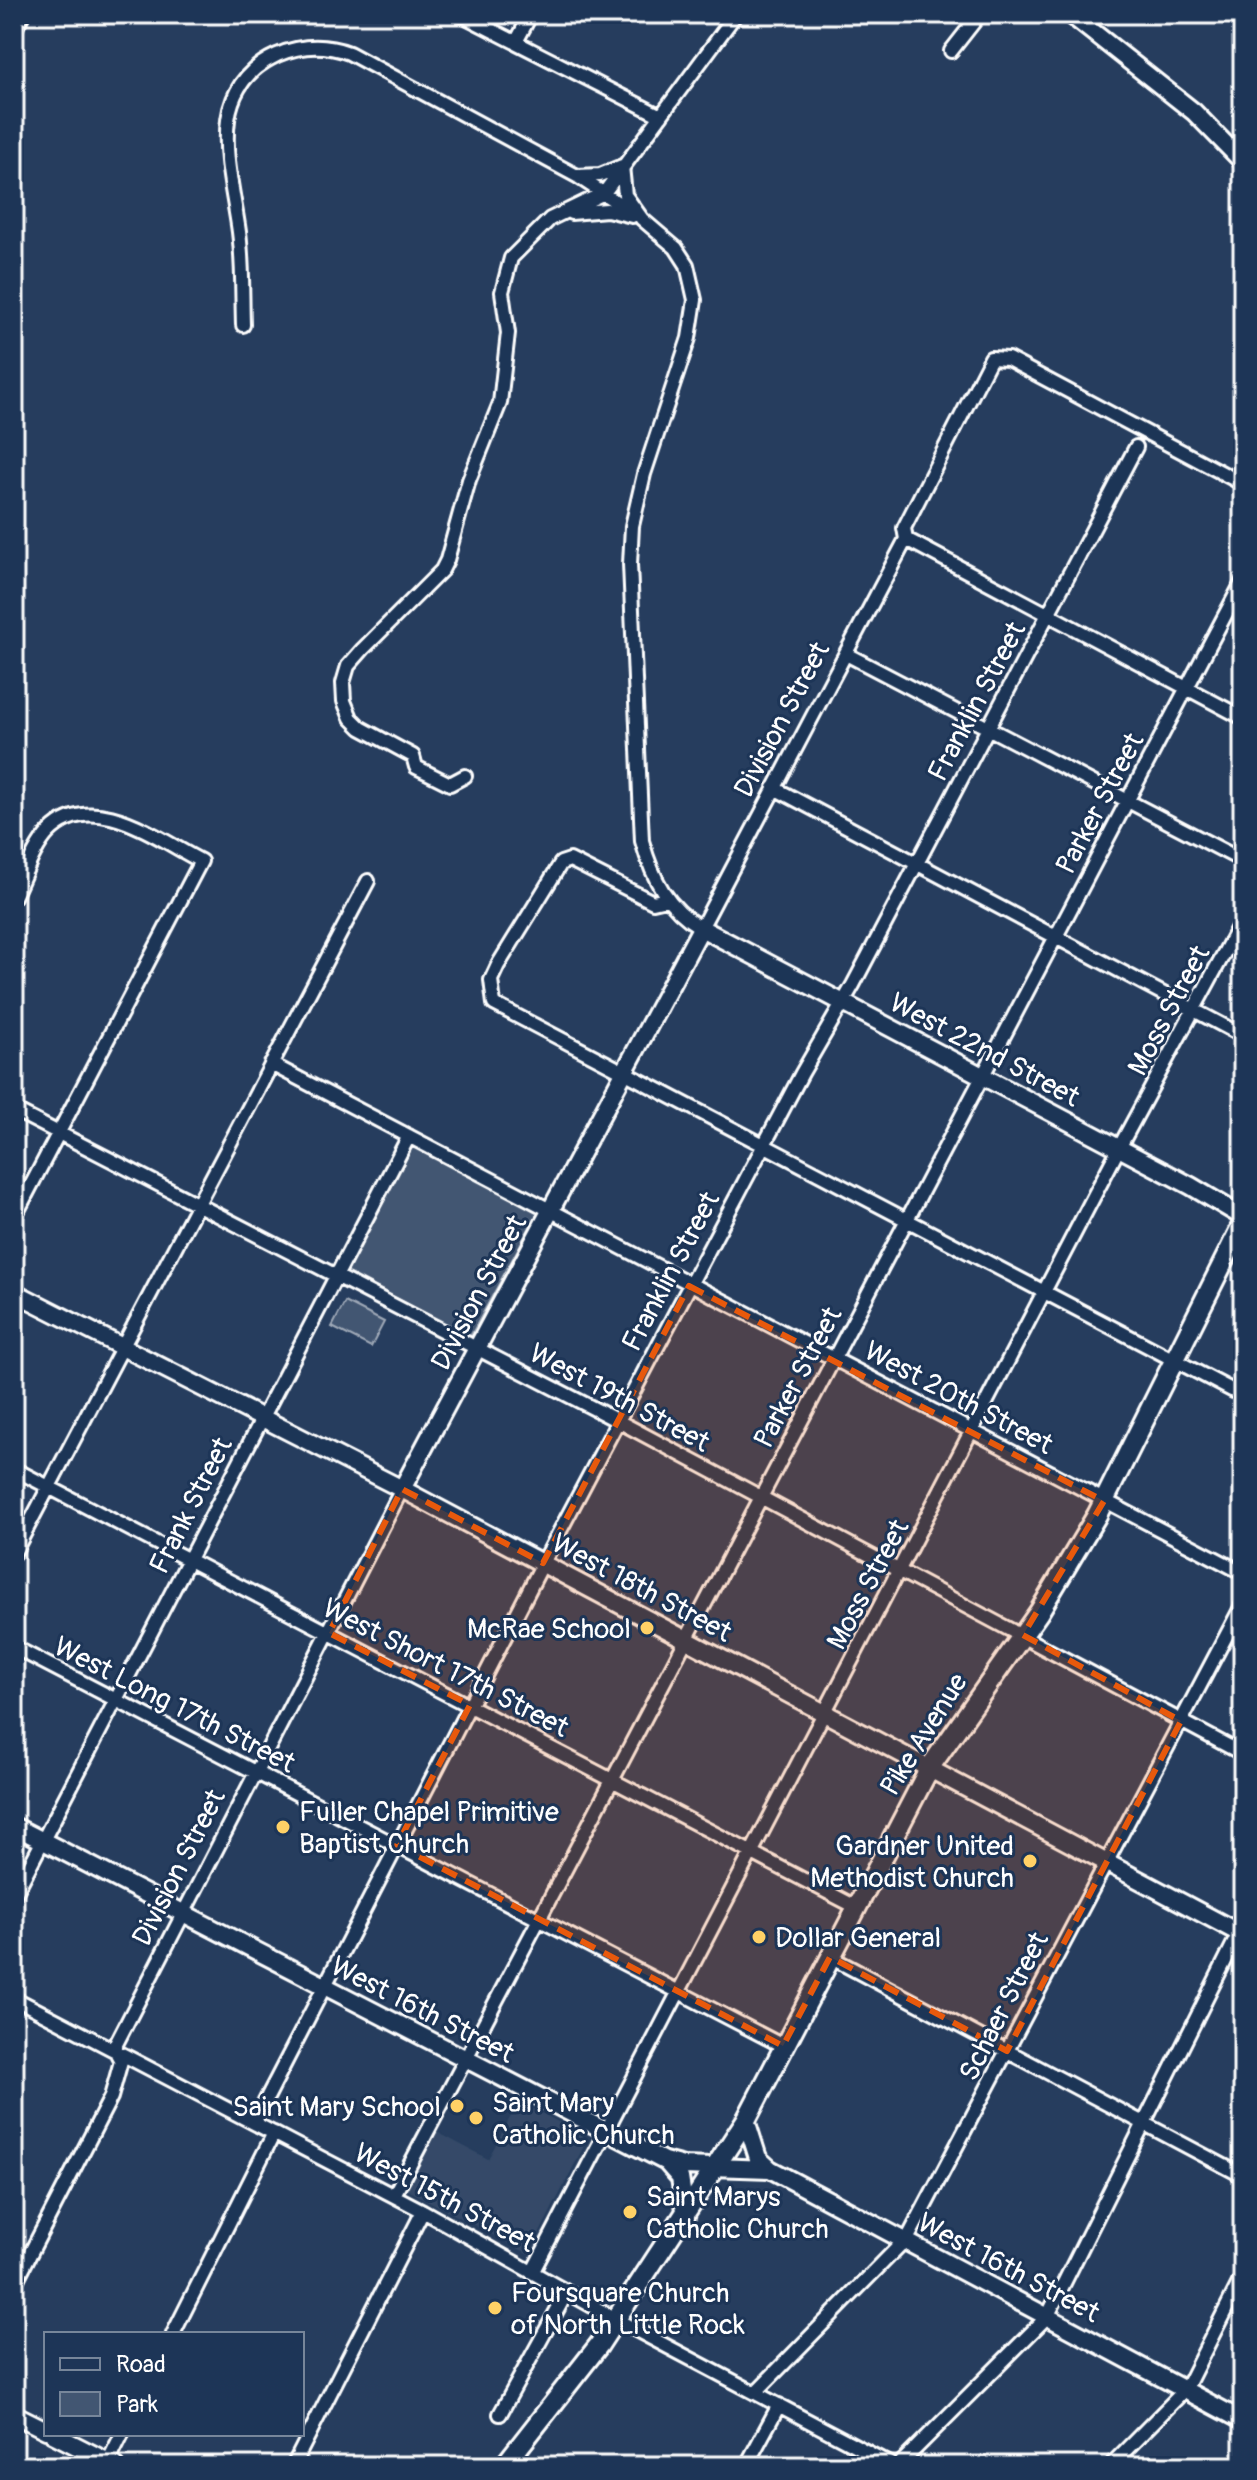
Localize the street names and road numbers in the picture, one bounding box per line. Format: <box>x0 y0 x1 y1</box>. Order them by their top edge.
street label: Franklin Street <box>921 615 1034 788</box>
street label: Division Street <box>727 635 838 803</box>
street label: Parker Street <box>1049 726 1152 880</box>
street label: Moss Street <box>1120 939 1218 1082</box>
street label: West 22nd Street <box>883 985 1086 1116</box>
street label: Franklin Street <box>615 1185 728 1358</box>
street label: Division Street <box>424 1208 535 1376</box>
street label: Parker Street <box>747 1300 850 1454</box>
street label: West 20th Street <box>858 1334 1059 1463</box>
street label: West 19th Street <box>523 1336 716 1461</box>
street label: Frank Street <box>142 1431 241 1580</box>
street label: Moss Street <box>819 1513 917 1656</box>
street label: West 18th Street <box>545 1526 738 1651</box>
street label: West Short 17th Street <box>316 1591 575 1746</box>
street label: West Long 17th Street <box>48 1629 302 1782</box>
street label: Pike Avenue <box>873 1667 976 1803</box>
street label: Division Street <box>125 1783 234 1952</box>
street label: Schaer Street <box>952 1926 1057 2087</box>
street label: West 16th Street <box>325 1949 521 2072</box>
street label: West 15th Street <box>348 2136 541 2261</box>
street label: West 16th Street <box>911 2206 1106 2331</box>

